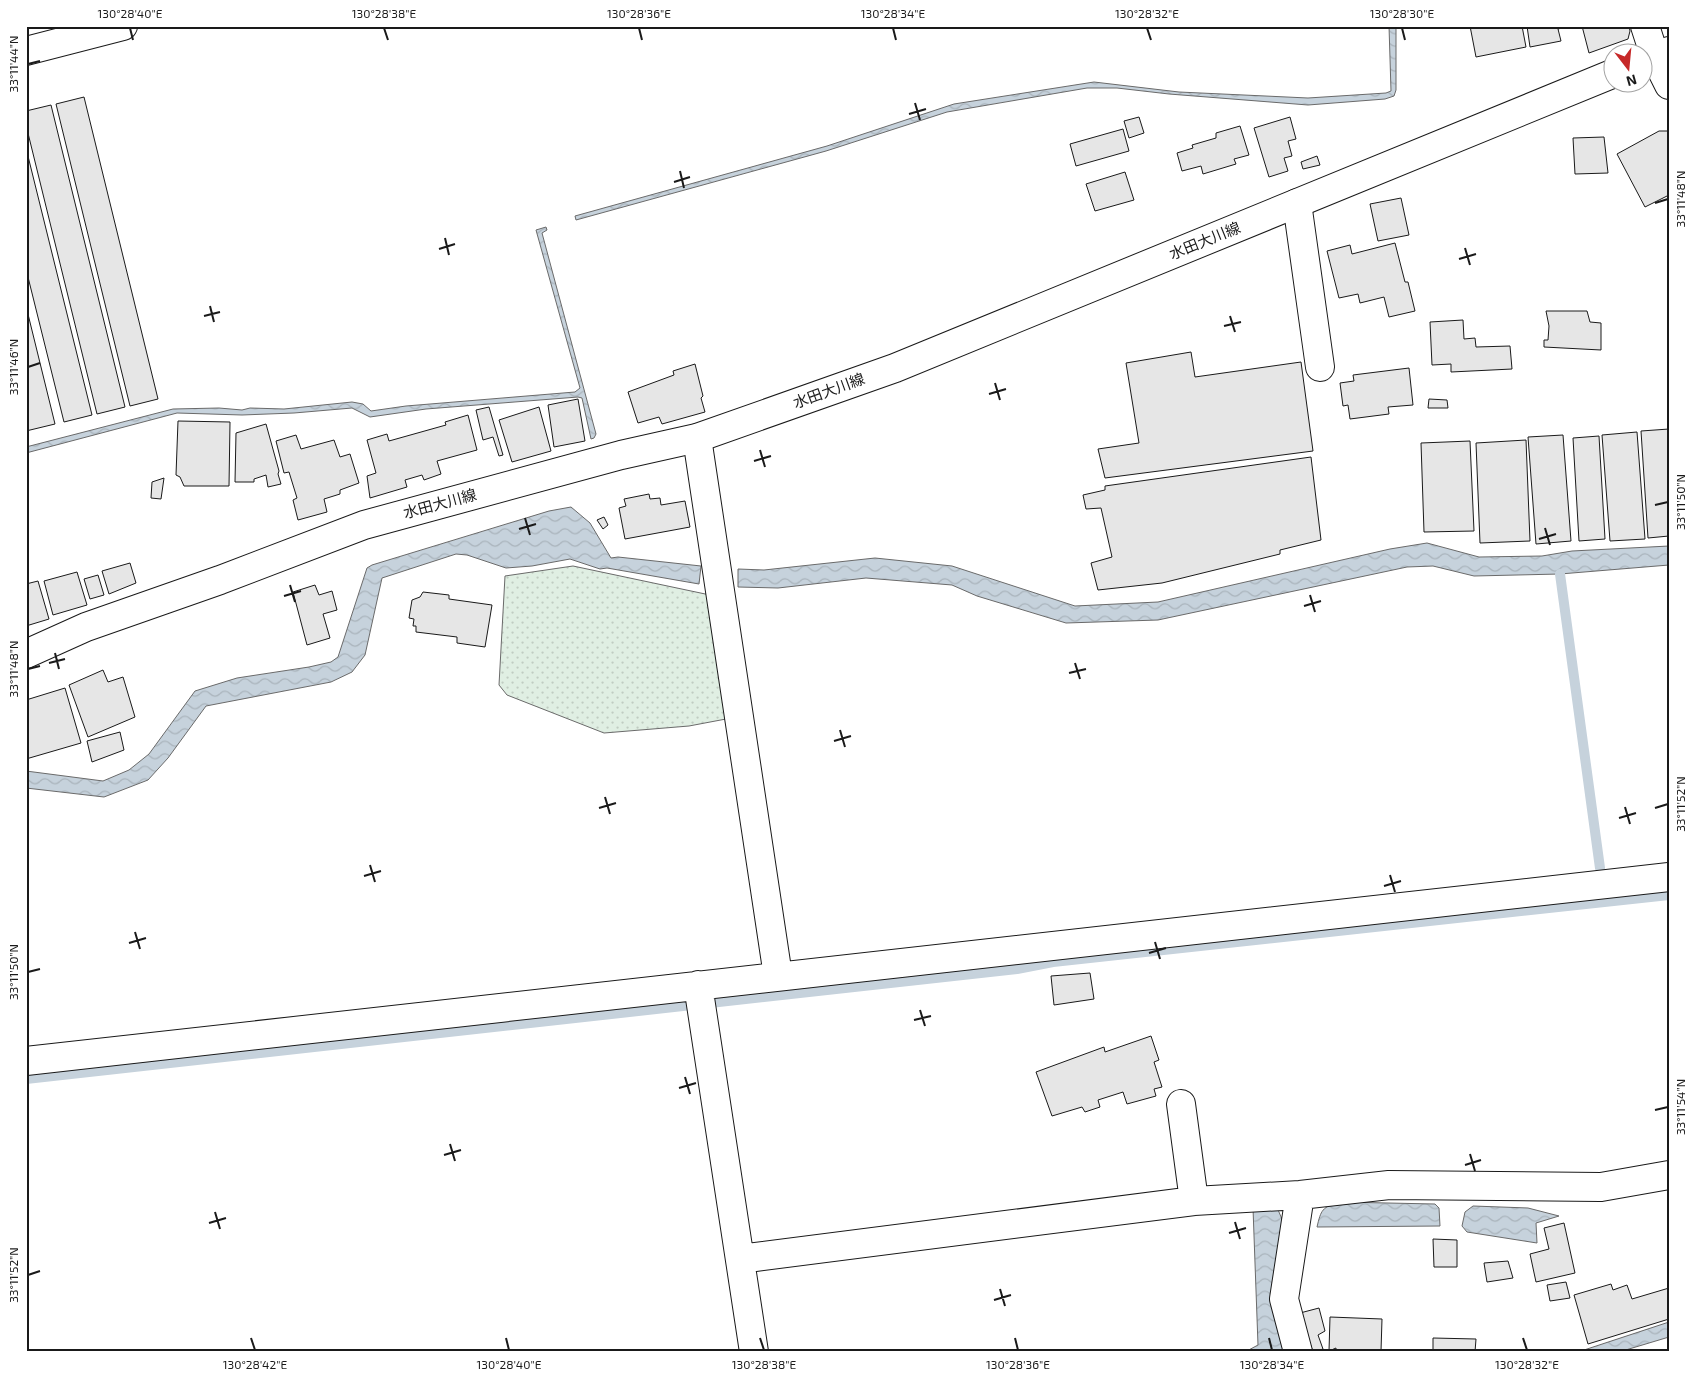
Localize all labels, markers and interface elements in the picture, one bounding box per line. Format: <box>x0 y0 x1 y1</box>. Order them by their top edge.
text: 130°28'40"E <box>98 6 163 20</box>
text: 130°28'38"E <box>352 6 417 20</box>
text: 130°28'36"E <box>607 6 671 20</box>
text: 130°28'34"E <box>861 6 926 20</box>
text: 130°28'32"E <box>1115 6 1179 20</box>
text: 130°28'30"E <box>1370 6 1434 20</box>
text: 33°11'44"N <box>6 36 20 92</box>
north arrow <box>1602 42 1652 92</box>
text: N <box>1625 71 1639 91</box>
text: 33°11'48"N <box>1673 171 1687 227</box>
street label: 水田大川線 <box>1166 218 1243 262</box>
text: 33°11'46"N <box>6 339 20 395</box>
street label: 水田大川線 <box>790 369 867 411</box>
text: 33°11'50"N <box>1673 474 1687 530</box>
street label: 水田大川線 <box>401 485 478 521</box>
text: 33°11'48"N <box>6 641 20 697</box>
text: 33°11'52"N <box>1673 776 1687 832</box>
text: 33°11'50"N <box>6 944 20 1000</box>
text: 33°11'54"N <box>1673 1079 1687 1135</box>
text: 33°11'52"N <box>6 1247 20 1303</box>
text: 130°28'42"E <box>223 1357 287 1371</box>
text: 130°28'40"E <box>477 1357 542 1371</box>
text: 130°28'38"E <box>732 1357 797 1371</box>
text: 130°28'36"E <box>986 1357 1050 1371</box>
text: 130°28'34"E <box>1240 1357 1305 1371</box>
text: 130°28'32"E <box>1495 1357 1559 1371</box>

